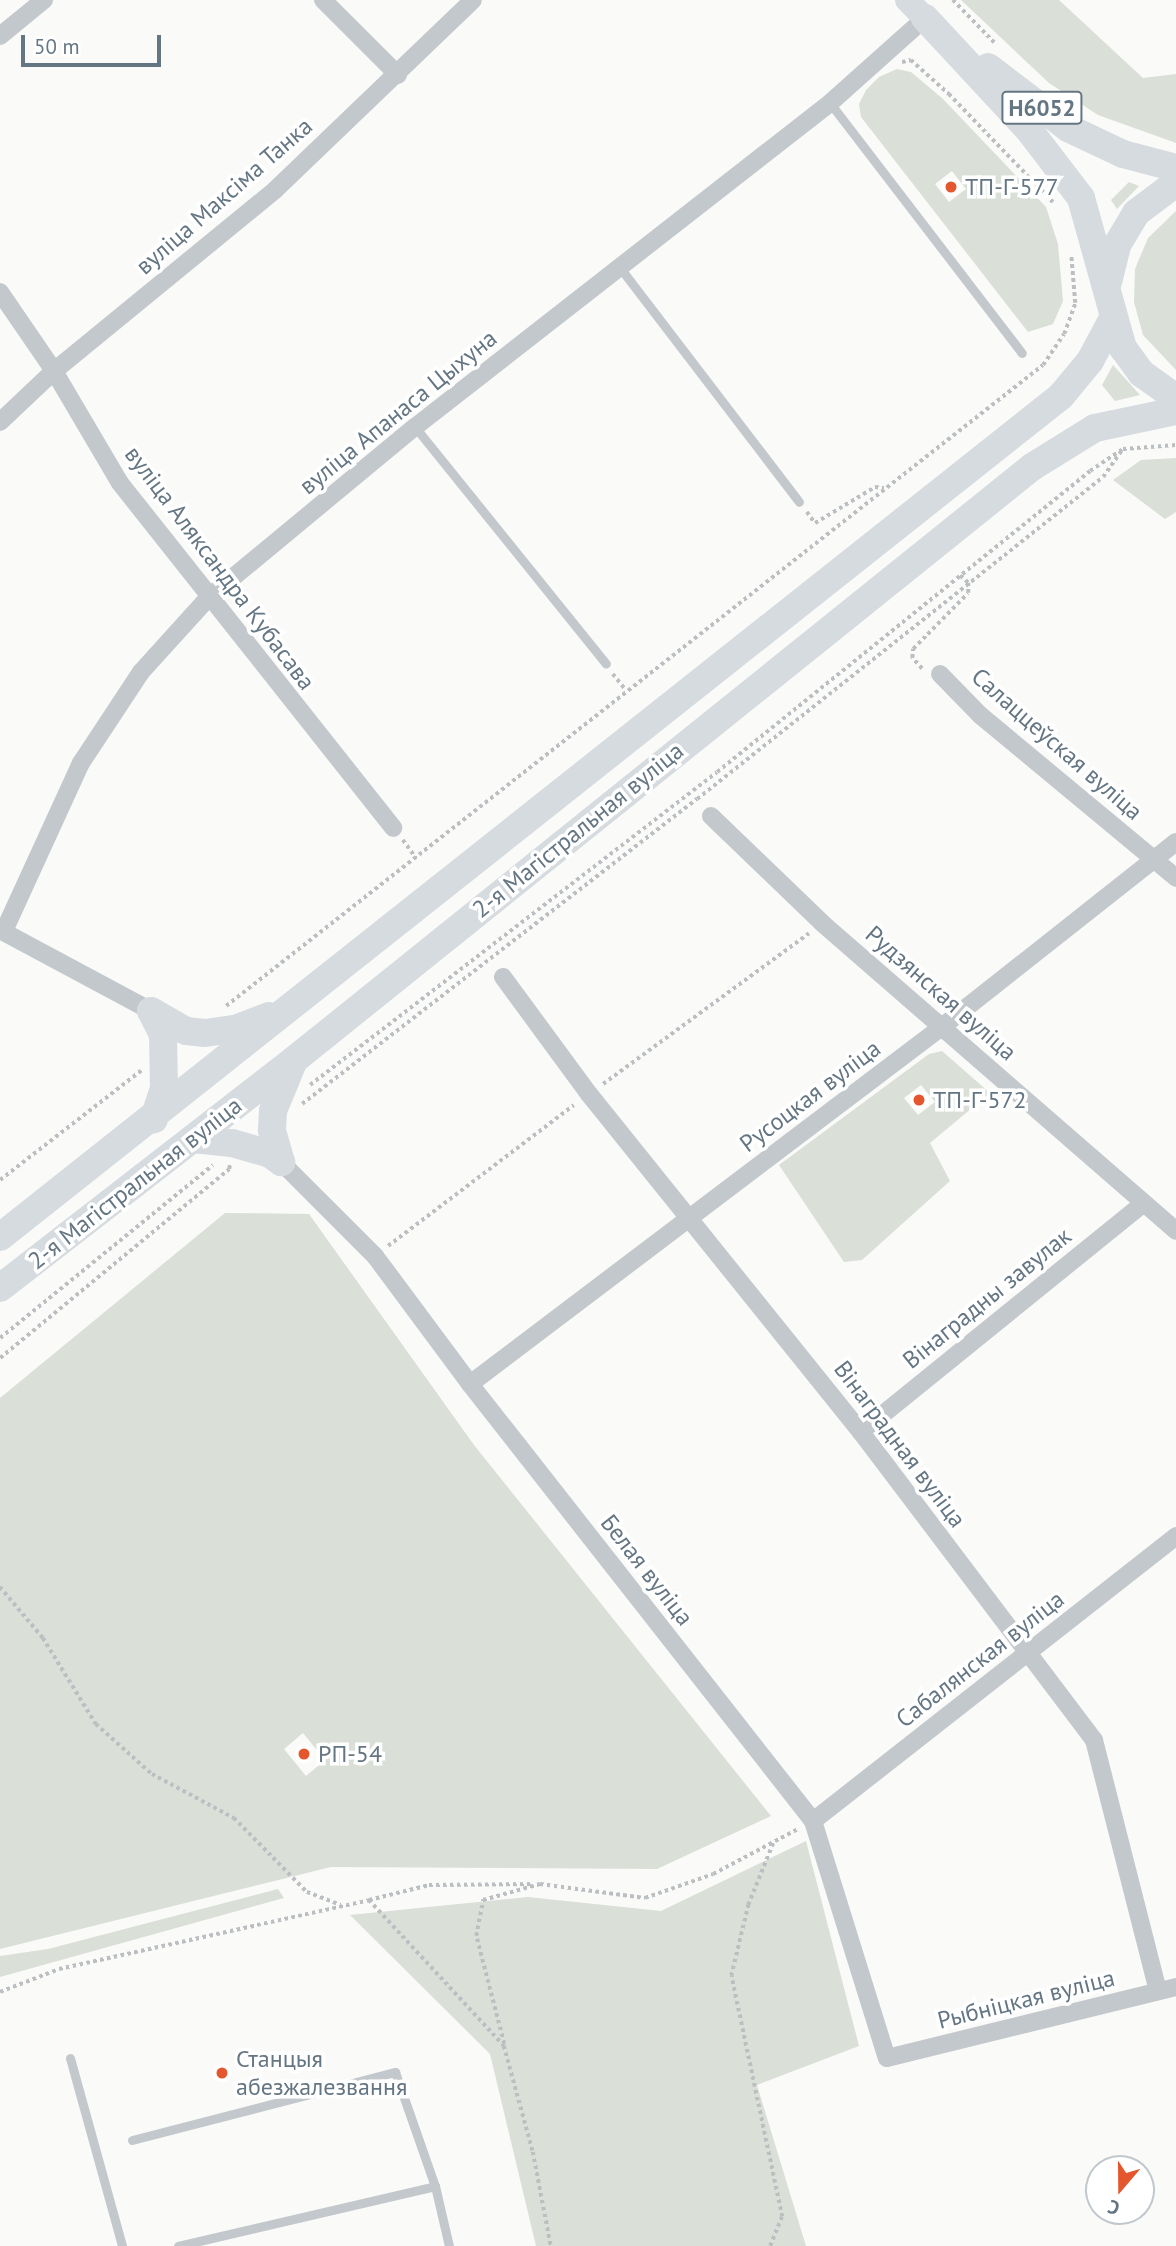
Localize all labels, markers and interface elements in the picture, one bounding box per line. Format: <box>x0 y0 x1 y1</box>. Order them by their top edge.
scale bar <box>24 21 164 65</box>
text: 50 m <box>34 33 80 60</box>
road number: Н6052 <box>1000 88 1084 128</box>
street label: вуліца Максіма Танка <box>130 111 318 281</box>
place label: ТП-Г-577 <box>965 173 1059 201</box>
marker: ТП-Г-577 <box>943 179 959 195</box>
street label: вуліца Апанаса Цыхуна <box>293 323 503 501</box>
street label: вуліца Аляксандра Кубасава <box>119 440 321 696</box>
street label: Салаццеўская вуліца <box>966 662 1148 826</box>
street label: 2-я Магістральная вуліца <box>467 736 689 924</box>
street label: Рудзянская вуліца <box>860 920 1022 1066</box>
street label: Русоцкая вуліца <box>734 1034 886 1158</box>
place label: ТП-Г-572 <box>933 1086 1027 1114</box>
street label: 2-я Магістральная вуліца <box>23 1091 247 1275</box>
marker: ТП-Г-572 <box>911 1092 927 1108</box>
street label: Вінаградны завулак <box>897 1221 1077 1375</box>
street label: Вінаградная вуліца <box>828 1355 972 1533</box>
street label: Белая вуліца <box>595 1509 699 1631</box>
street label: Сабалянская вуліца <box>890 1584 1070 1734</box>
place label: РП-54 <box>318 1740 382 1768</box>
marker: РП-54 <box>296 1746 312 1762</box>
street label: Рыбніцкая вуліца <box>935 1963 1117 2035</box>
place label: Станцыя абезжалезвання <box>236 2045 407 2101</box>
marker: Станцыя абезжалезвання <box>214 2065 230 2081</box>
north arrow <box>1085 2155 1155 2225</box>
text: С <box>1104 2195 1123 2221</box>

